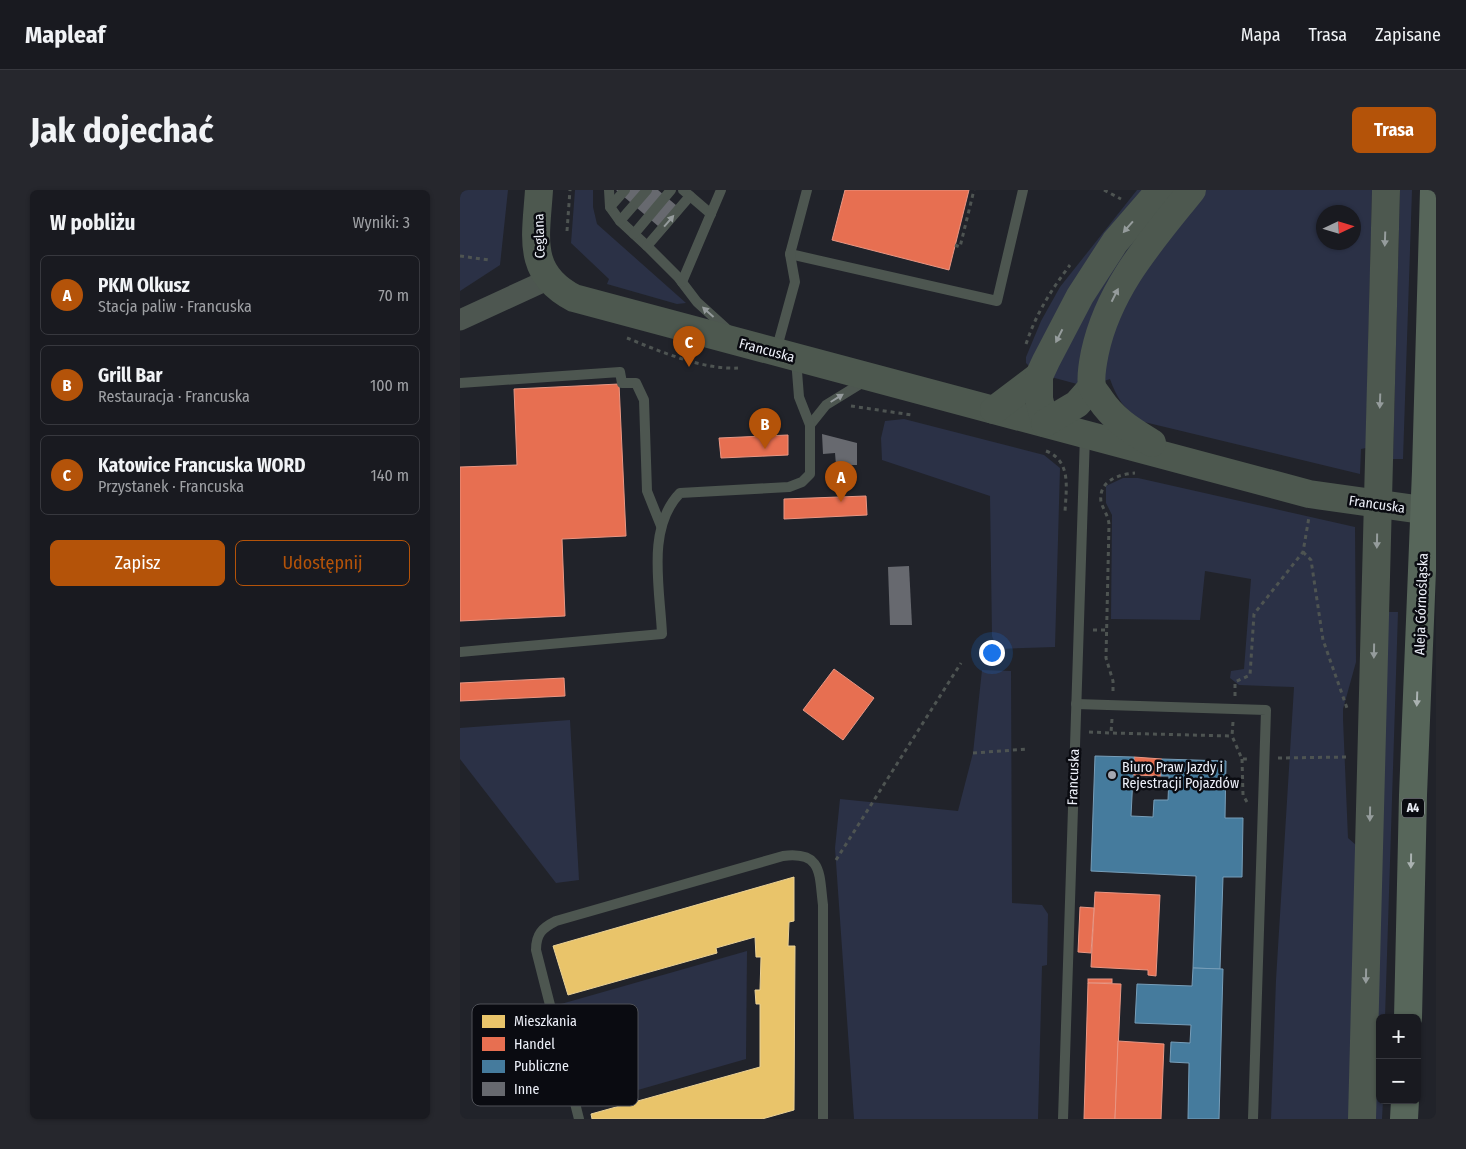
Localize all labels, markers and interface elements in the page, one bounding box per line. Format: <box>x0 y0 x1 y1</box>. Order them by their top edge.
text: Mapleaf <box>25 21 105 49</box>
text: Mapa <box>1241 24 1280 46</box>
text: Trasa <box>1308 24 1347 46</box>
text: Zapisane <box>1375 24 1441 46</box>
button: Trasa <box>1352 107 1436 153</box>
text: Jak dojechać <box>30 109 213 151</box>
north arrow <box>1316 205 1361 250</box>
text: W pobliżu <box>50 210 135 236</box>
text: Wyniki: 3 <box>353 213 410 232</box>
street label: Ceglana <box>530 213 549 259</box>
one-way arrow <box>663 215 674 228</box>
one-way arrow <box>1122 220 1134 232</box>
one-way arrow <box>1380 231 1388 247</box>
text: PKM Olkusz <box>98 274 190 297</box>
text: A <box>63 286 71 305</box>
text: 70 m <box>378 286 409 305</box>
one-way arrow <box>1111 288 1119 303</box>
text: Stacja paliw · Francuska <box>98 297 252 316</box>
one-way arrow <box>703 306 715 318</box>
pin: C <box>673 326 705 367</box>
one-way arrow <box>1055 329 1063 343</box>
street label: Francuska <box>737 335 797 366</box>
text: Grill Bar <box>98 364 162 387</box>
text: B <box>63 376 71 395</box>
text: 100 m <box>370 376 409 395</box>
text: Restauracja · Francuska <box>98 387 250 406</box>
one-way arrow <box>831 393 844 403</box>
one-way arrow <box>1376 393 1384 409</box>
pin: B <box>749 408 781 449</box>
text: Katowice Francuska WORD <box>98 454 306 477</box>
pin: A <box>825 461 857 502</box>
text: C <box>63 466 71 485</box>
text: 140 m <box>371 466 409 485</box>
text: Przystanek · Francuska <box>98 477 244 496</box>
street label: Francuska <box>1348 492 1406 517</box>
one-way arrow <box>1372 533 1380 549</box>
button: Zapisz <box>50 540 225 586</box>
button: Udostępnij <box>235 540 410 586</box>
street label: Aleja Górnośląska <box>1411 553 1432 655</box>
your location <box>979 640 1005 666</box>
one-way arrow <box>1370 643 1378 659</box>
one-way arrow <box>1412 691 1420 707</box>
street label: Francuska <box>1064 748 1083 806</box>
place label: Biuro Praw Jazdy i Rejestracji Pojazdów <box>1122 759 1239 792</box>
marker: Biuro Praw Jazdy i Rejestracji Pojazdów <box>1106 769 1118 781</box>
road number: A4 <box>1402 798 1424 818</box>
one-way arrow <box>1366 806 1374 822</box>
one-way arrow <box>1407 854 1415 870</box>
one-way arrow <box>1361 968 1369 984</box>
legend <box>472 1004 638 1106</box>
text: Mieszkania <box>514 1013 577 1030</box>
map controls <box>1376 1014 1421 1104</box>
button: + <box>1376 1014 1421 1059</box>
text: Handel <box>514 1036 555 1053</box>
text: Publiczne <box>514 1058 569 1075</box>
button: − <box>1376 1059 1421 1104</box>
text: Inne <box>514 1081 539 1098</box>

